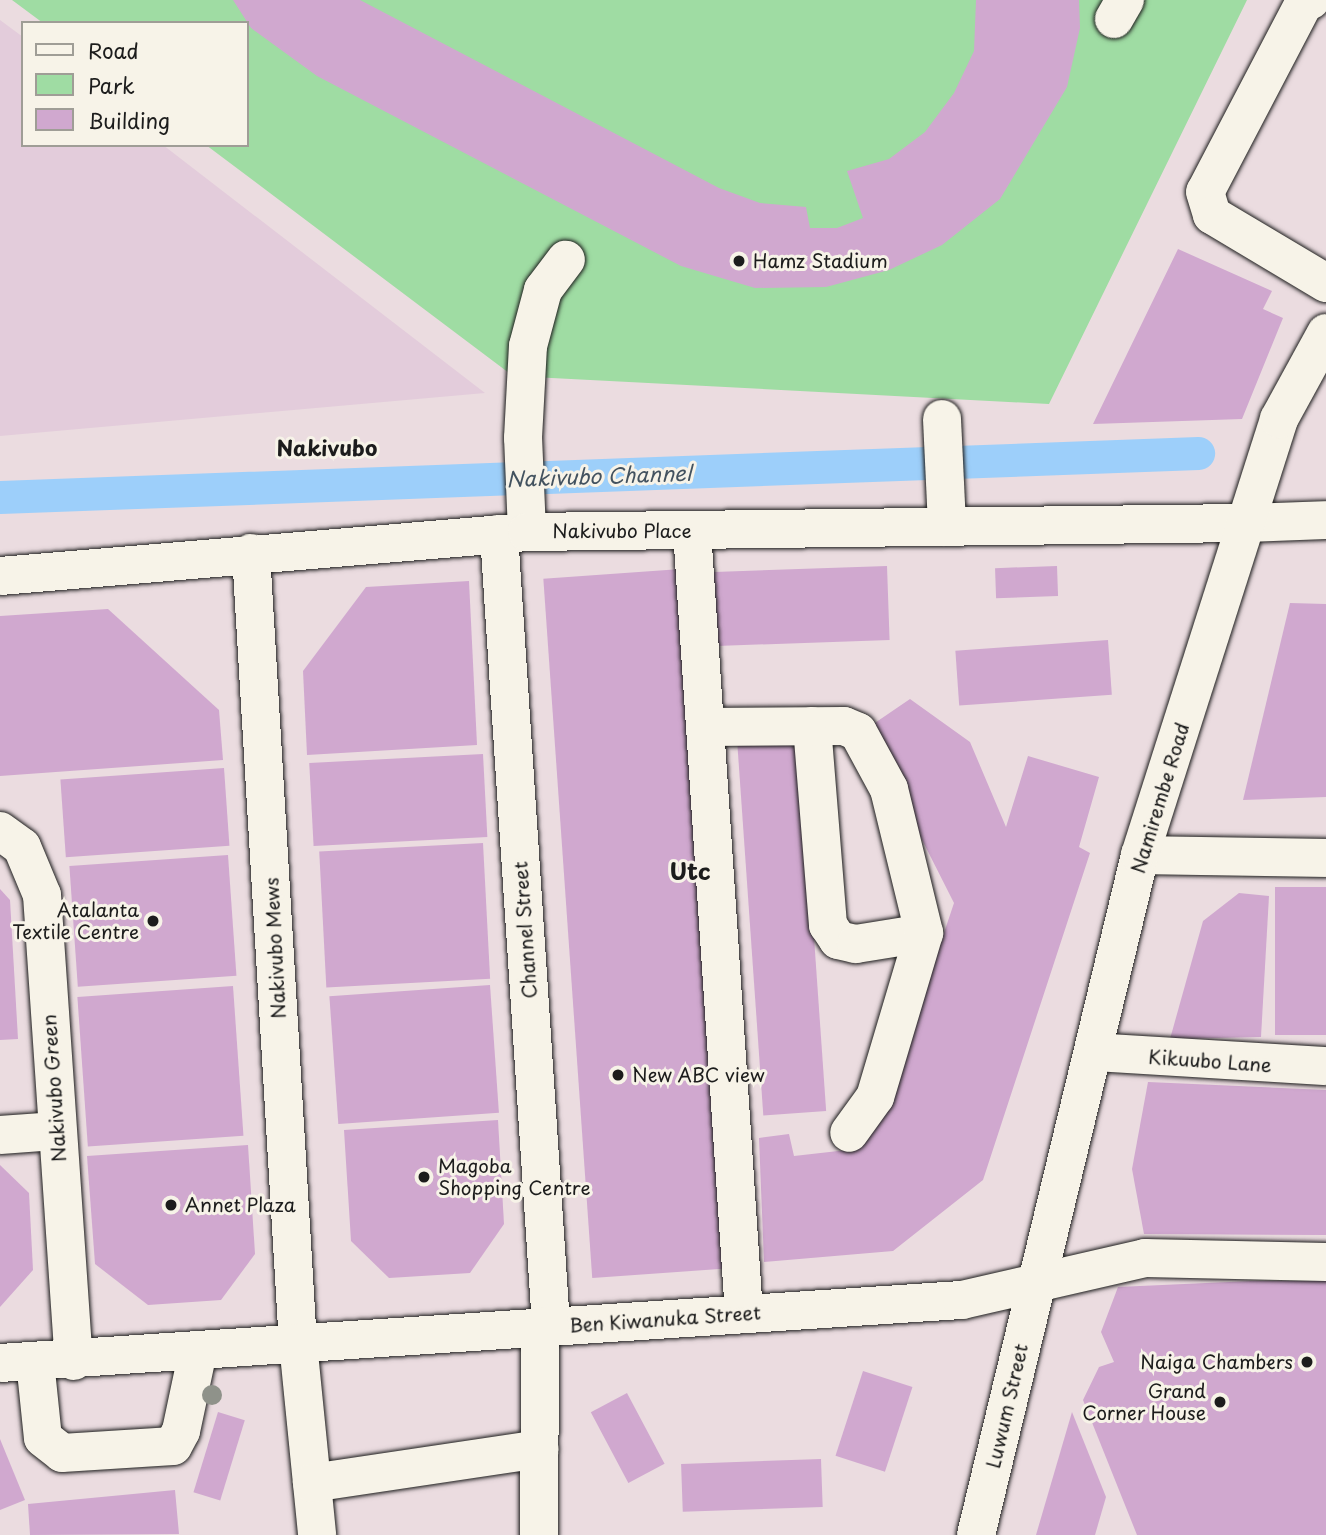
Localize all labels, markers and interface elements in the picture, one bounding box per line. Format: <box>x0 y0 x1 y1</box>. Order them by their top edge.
legend <box>21 21 248 147</box>
text: Road <box>88 34 139 66</box>
text: Park <box>88 69 135 101</box>
text: Building <box>88 104 170 136</box>
place label: Hamz Stadium <box>753 250 887 272</box>
marker: Hamz Stadium <box>731 253 747 269</box>
district label: Nakivubo <box>277 434 377 460</box>
water label: Nakivubo Channel <box>506 459 692 491</box>
street label: Nakivubo Place <box>552 520 692 542</box>
street label: Namirembe Road <box>1126 719 1194 877</box>
district label: Utc <box>669 857 711 885</box>
street label: Channel Street <box>509 860 541 1000</box>
street label: Nakivubo Mews <box>260 876 290 1020</box>
place label: Atalanta Textile Centre <box>11 899 139 943</box>
marker: Atalanta Textile Centre <box>145 913 161 929</box>
street label: Nakivubo Green <box>37 1012 71 1164</box>
street label: Kikuubo Lane <box>1147 1045 1273 1077</box>
place label: New ABC view <box>632 1064 766 1086</box>
marker: New ABC view <box>610 1067 626 1083</box>
place label: Magoba Shopping Centre <box>438 1155 591 1199</box>
marker: Magoba Shopping Centre <box>416 1169 432 1185</box>
place label: Annet Plaza <box>185 1194 297 1216</box>
marker: Annet Plaza <box>163 1197 179 1213</box>
street label: Ben Kiwanuka Street <box>568 1301 762 1337</box>
street label: Luwum Street <box>982 1342 1032 1470</box>
place label: Naiga Chambers <box>1139 1351 1293 1373</box>
marker: Naiga Chambers <box>1299 1354 1315 1370</box>
place label: Grand Corner House <box>1080 1380 1206 1424</box>
marker: Grand Corner House <box>1212 1394 1228 1410</box>

